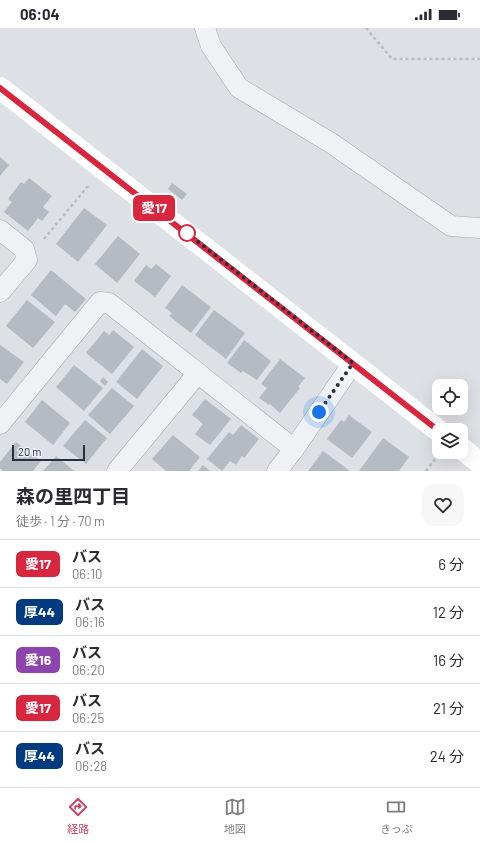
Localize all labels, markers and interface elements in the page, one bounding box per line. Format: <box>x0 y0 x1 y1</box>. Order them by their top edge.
text: 06:04 <box>20 5 60 23</box>
line badge: 愛17 <box>131 195 177 221</box>
text: 愛17 <box>141 199 167 216</box>
unlabelled marker <box>178 224 196 242</box>
map controls <box>432 379 468 459</box>
button: locate <box>432 379 468 415</box>
your location <box>309 402 329 422</box>
button: layers <box>432 423 468 459</box>
scale bar <box>12 443 85 462</box>
text: 20 m <box>18 445 41 458</box>
text: 森の里四丁目 <box>16 484 130 507</box>
button: heart <box>422 484 464 526</box>
text: 徒歩 · 1 分 · 70 m <box>16 513 105 529</box>
text: バス <box>72 547 102 565</box>
text: 愛17 <box>25 555 51 572</box>
text: 6 分 <box>438 555 464 573</box>
text: 06:10 <box>72 566 102 582</box>
text: バス <box>75 595 105 613</box>
text: 厚44 <box>24 603 55 620</box>
text: 12 分 <box>433 603 464 621</box>
text: 06:16 <box>75 614 105 630</box>
text: バス <box>72 643 102 661</box>
text: 愛16 <box>25 651 51 668</box>
text: 16 分 <box>433 651 464 669</box>
text: 06:20 <box>72 662 105 678</box>
text: バス <box>72 691 102 709</box>
text: 愛17 <box>25 699 51 716</box>
text: 21 分 <box>433 699 464 717</box>
text: 06:25 <box>72 710 104 726</box>
text: バス <box>75 739 105 757</box>
text: 厚44 <box>24 747 55 764</box>
text: 24 分 <box>430 747 464 765</box>
text: 06:28 <box>75 758 107 774</box>
tab: 経路 <box>67 796 89 836</box>
tab: 地図 <box>224 796 246 836</box>
tab: きっぷ <box>380 796 413 836</box>

